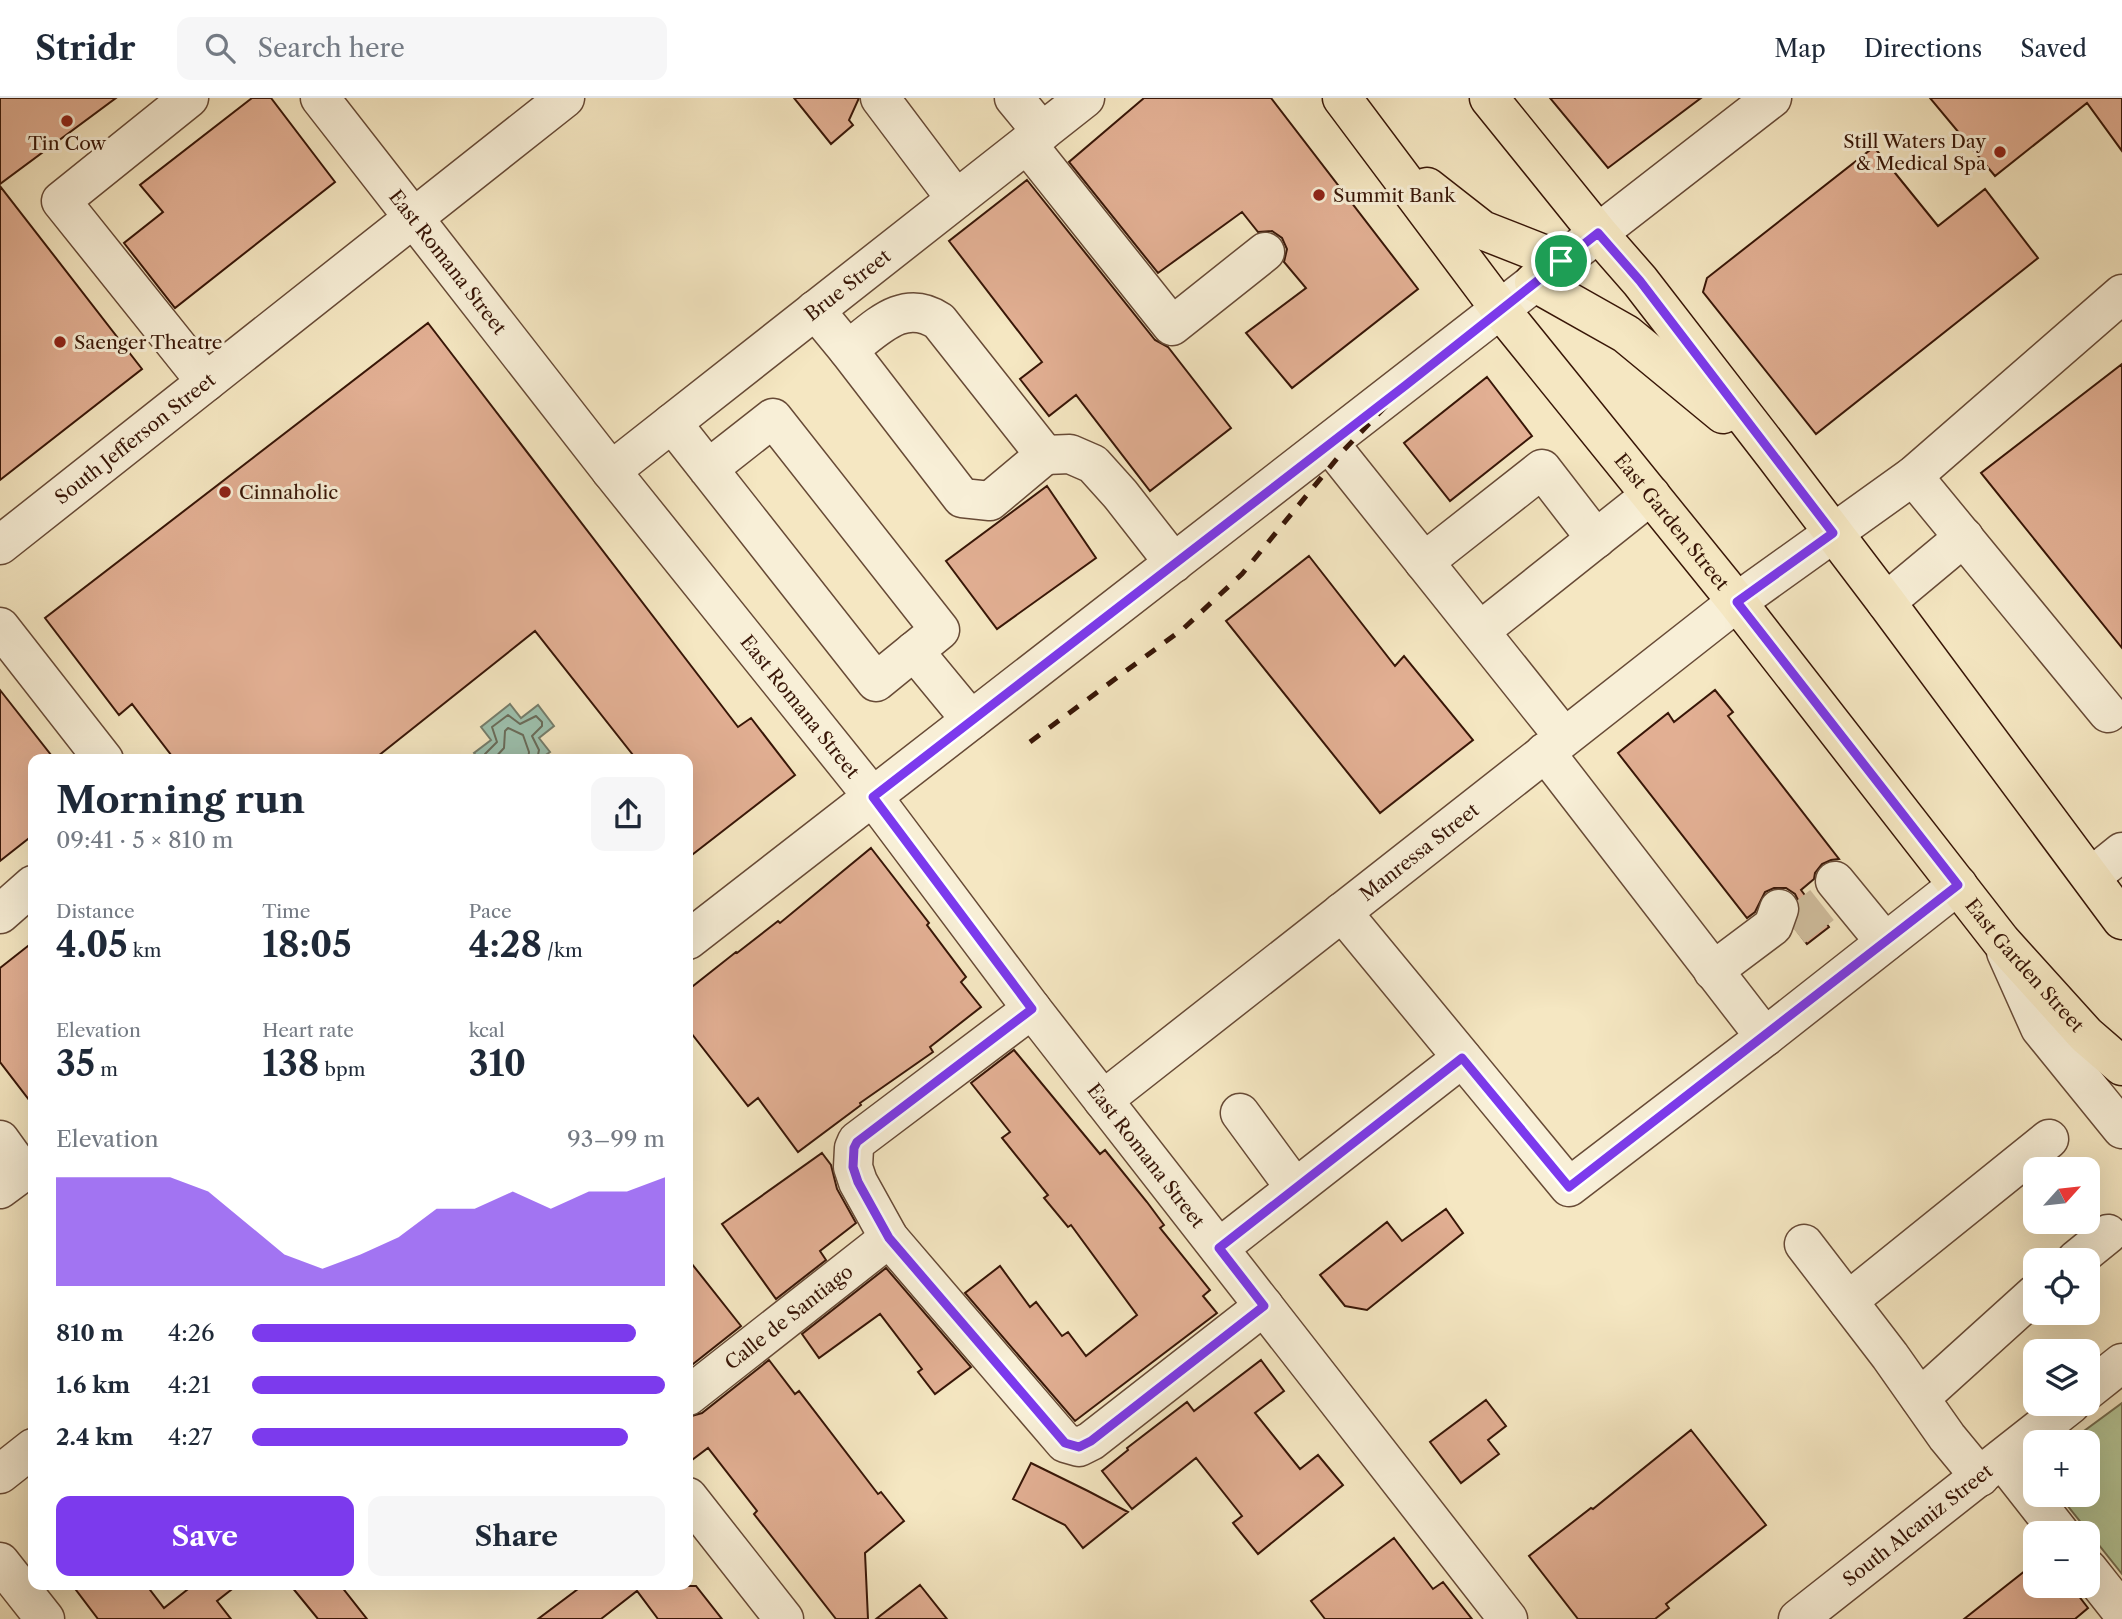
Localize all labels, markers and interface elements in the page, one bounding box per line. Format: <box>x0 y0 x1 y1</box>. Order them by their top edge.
search box <box>177 17 667 80</box>
text: Stridr <box>35 28 135 69</box>
icon: search <box>201 29 239 67</box>
text: Search here <box>257 32 405 64</box>
text: Map <box>1774 34 1826 63</box>
text: Directions <box>1864 34 1982 63</box>
text: Saved <box>2020 34 2087 63</box>
marker: Tin Cow <box>59 113 75 129</box>
place label: Still Waters Day & Medical Spa <box>1843 130 1986 175</box>
place label: Tin Cow <box>28 132 106 155</box>
marker: Still Waters Day & Medical Spa <box>1992 144 2008 160</box>
place label: Summit Bank <box>1333 184 1456 207</box>
street label: East Romana Street <box>384 185 511 339</box>
marker: Summit Bank <box>1311 187 1327 203</box>
pin <box>1531 231 1591 291</box>
icon: arrive <box>1542 242 1580 280</box>
street label: Brue Street <box>800 244 895 326</box>
place label: Saenger Theatre <box>74 331 223 354</box>
marker: Saenger Theatre <box>52 334 68 350</box>
street label: South Jefferson Street <box>50 368 220 509</box>
street label: East Garden Street <box>1609 449 1734 595</box>
place label: Cinnaholic <box>239 481 338 504</box>
marker: Cinnaholic <box>217 484 233 500</box>
street label: East Romana Street <box>735 630 864 783</box>
text: Morning run <box>56 776 305 823</box>
button: share <box>591 777 665 851</box>
street label: Manressa Street <box>1355 798 1484 906</box>
text: 09:41 · 5 × 810 m <box>56 826 234 854</box>
street label: East Garden Street <box>1960 894 2089 1037</box>
text: Distance <box>56 900 135 923</box>
text: Time <box>262 900 310 923</box>
text: Pace <box>469 900 512 923</box>
text: 4.05 <box>56 923 128 966</box>
text: 18:05 <box>262 923 352 966</box>
text: 4:28 <box>469 923 542 966</box>
text: km <box>128 939 161 962</box>
text: /km <box>542 939 583 962</box>
text: Elevation <box>56 1019 141 1042</box>
text: Heart rate <box>262 1019 354 1042</box>
text: kcal <box>469 1019 505 1042</box>
text: 35 <box>56 1042 95 1085</box>
text: 138 <box>262 1042 319 1085</box>
text: 310 <box>469 1042 526 1085</box>
text: m <box>95 1058 118 1081</box>
text: bpm <box>319 1058 365 1081</box>
street label: East Romana Street <box>1082 1079 1209 1233</box>
text: Elevation <box>56 1125 159 1153</box>
text: 93–99 m <box>567 1125 665 1153</box>
north arrow <box>2023 1157 2100 1234</box>
map controls <box>2023 1157 2100 1598</box>
button: locate <box>2023 1248 2100 1325</box>
street label: Calle de Santiago <box>720 1260 858 1375</box>
text: 810 m <box>56 1319 124 1347</box>
text: 4:26 <box>168 1319 214 1347</box>
button: layers <box>2023 1339 2100 1416</box>
text: 1.6 km <box>56 1371 130 1399</box>
text: 4:21 <box>168 1371 211 1399</box>
text: 2.4 km <box>56 1423 133 1451</box>
text: 4:27 <box>168 1423 212 1451</box>
button: + <box>2023 1430 2100 1507</box>
street label: South Alcaniz Street <box>1838 1459 1997 1591</box>
button: Save <box>56 1496 354 1576</box>
button: Share <box>368 1496 665 1576</box>
button: − <box>2023 1521 2100 1598</box>

